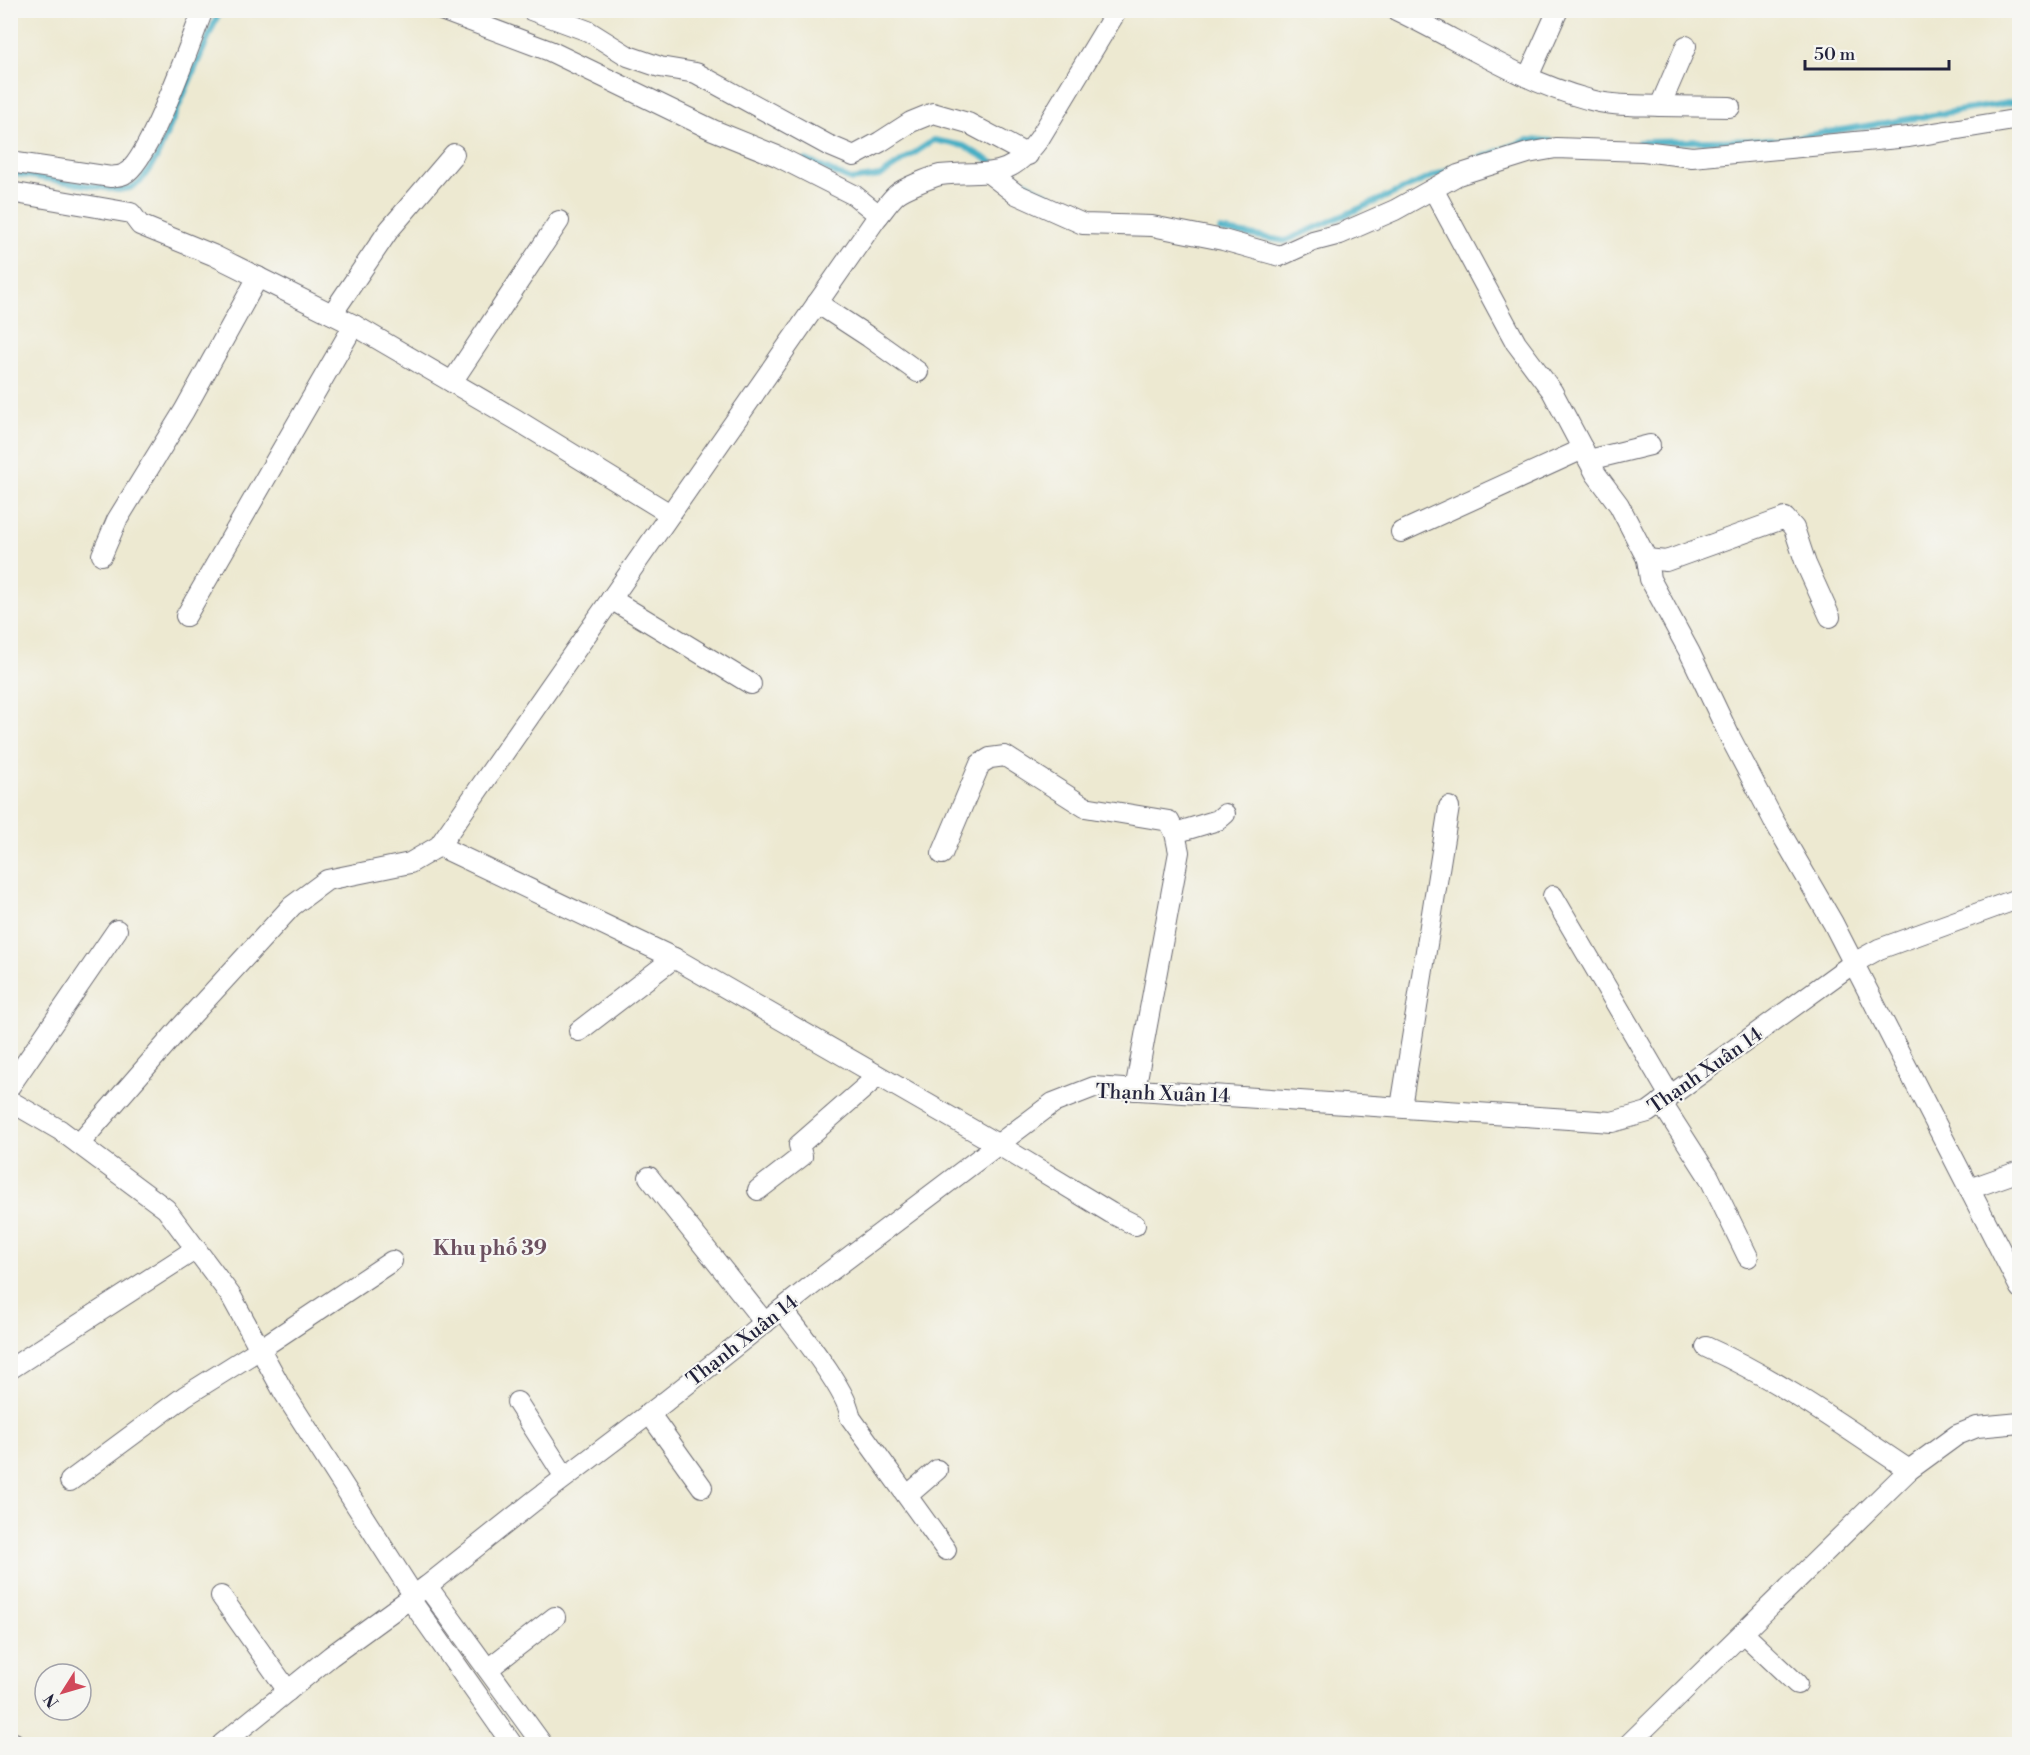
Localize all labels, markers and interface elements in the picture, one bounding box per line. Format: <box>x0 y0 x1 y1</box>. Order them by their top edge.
scale bar <box>1805 33 1949 71</box>
text: 50 m <box>1814 43 1856 66</box>
street label: Thạnh Xuân 14 <box>1644 1022 1768 1120</box>
street label: Thạnh Xuân 14 <box>1095 1080 1231 1109</box>
district label: Khu phố 39 <box>433 1236 547 1262</box>
street label: Thạnh Xuân 14 <box>682 1290 804 1392</box>
north arrow <box>33 1662 93 1722</box>
text: N <box>40 1689 64 1711</box>

